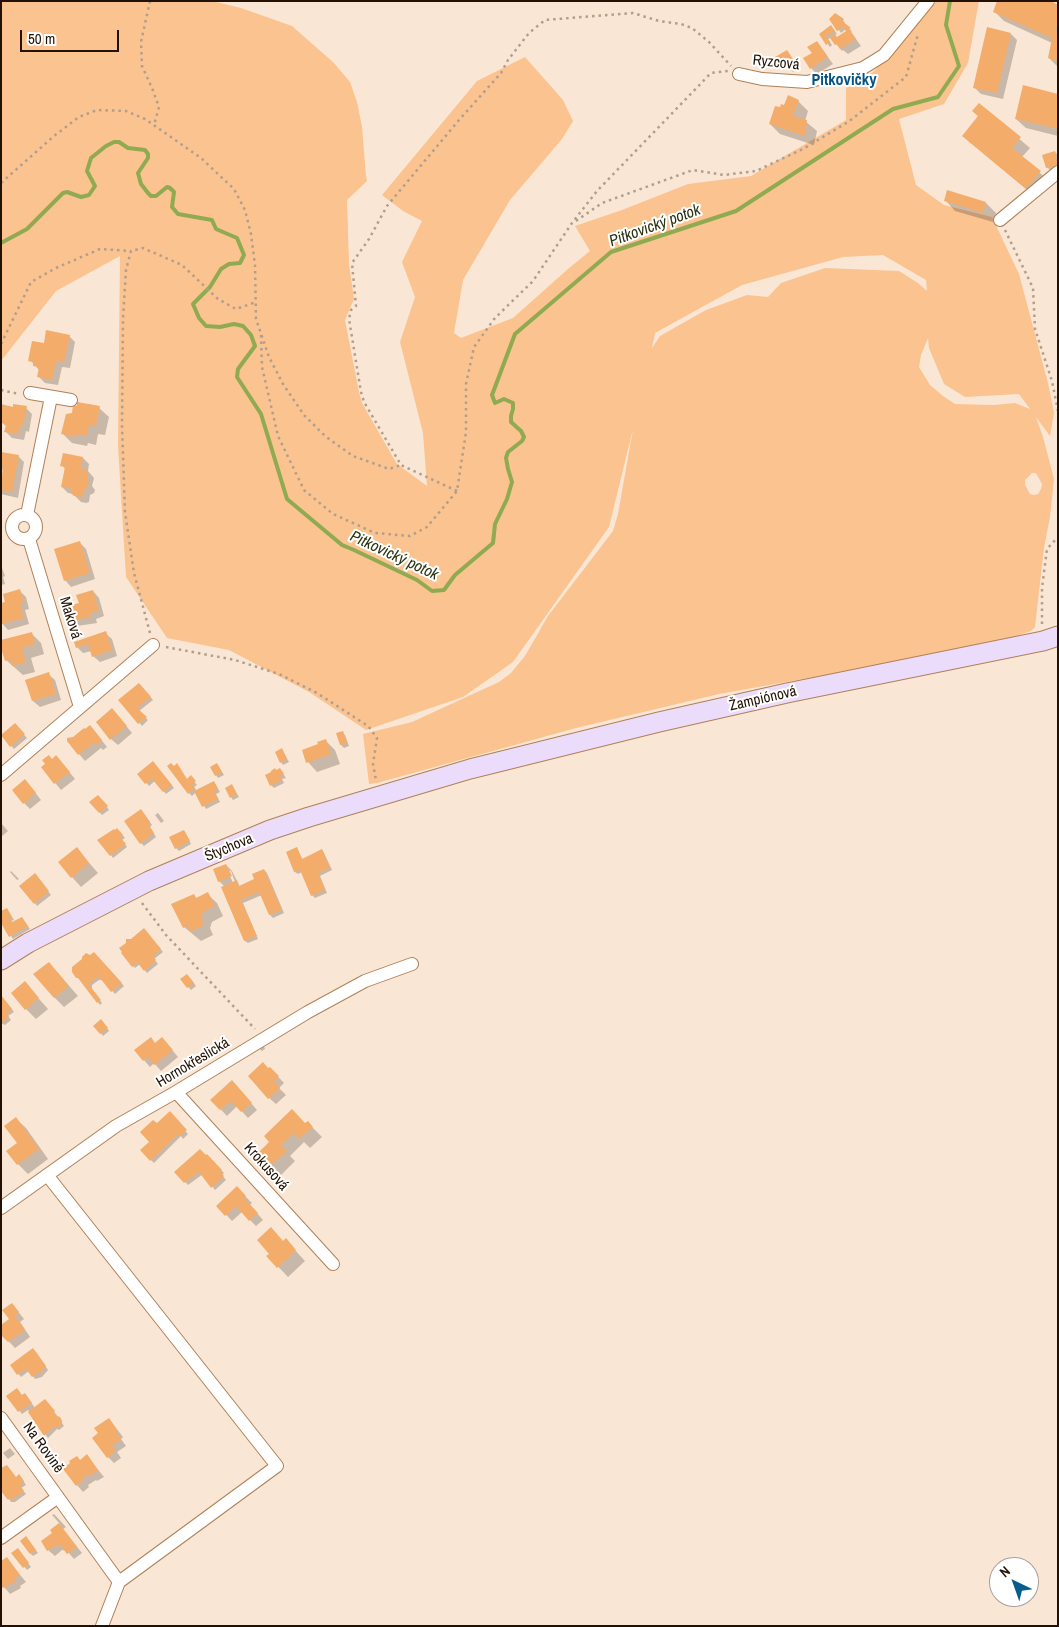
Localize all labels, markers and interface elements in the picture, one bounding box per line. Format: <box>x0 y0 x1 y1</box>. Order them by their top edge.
scale bar <box>22 20 121 52</box>
text: 50 m <box>28 28 55 49</box>
street label: Ryzcová <box>752 52 800 74</box>
district label: Pitkovičky <box>812 71 876 91</box>
water label: Pitkovický potok <box>607 201 703 251</box>
water label: Pitkovický potok <box>347 527 441 585</box>
street label: Maková <box>55 595 85 641</box>
street label: Žampiónová <box>728 683 798 715</box>
street label: Štychova <box>202 830 256 866</box>
street label: Hornokřeslická <box>153 1034 233 1092</box>
street label: Krokusová <box>240 1139 292 1195</box>
street label: Na Rovině <box>19 1419 67 1477</box>
north arrow <box>989 1557 1039 1607</box>
text: N <box>996 1562 1014 1581</box>

